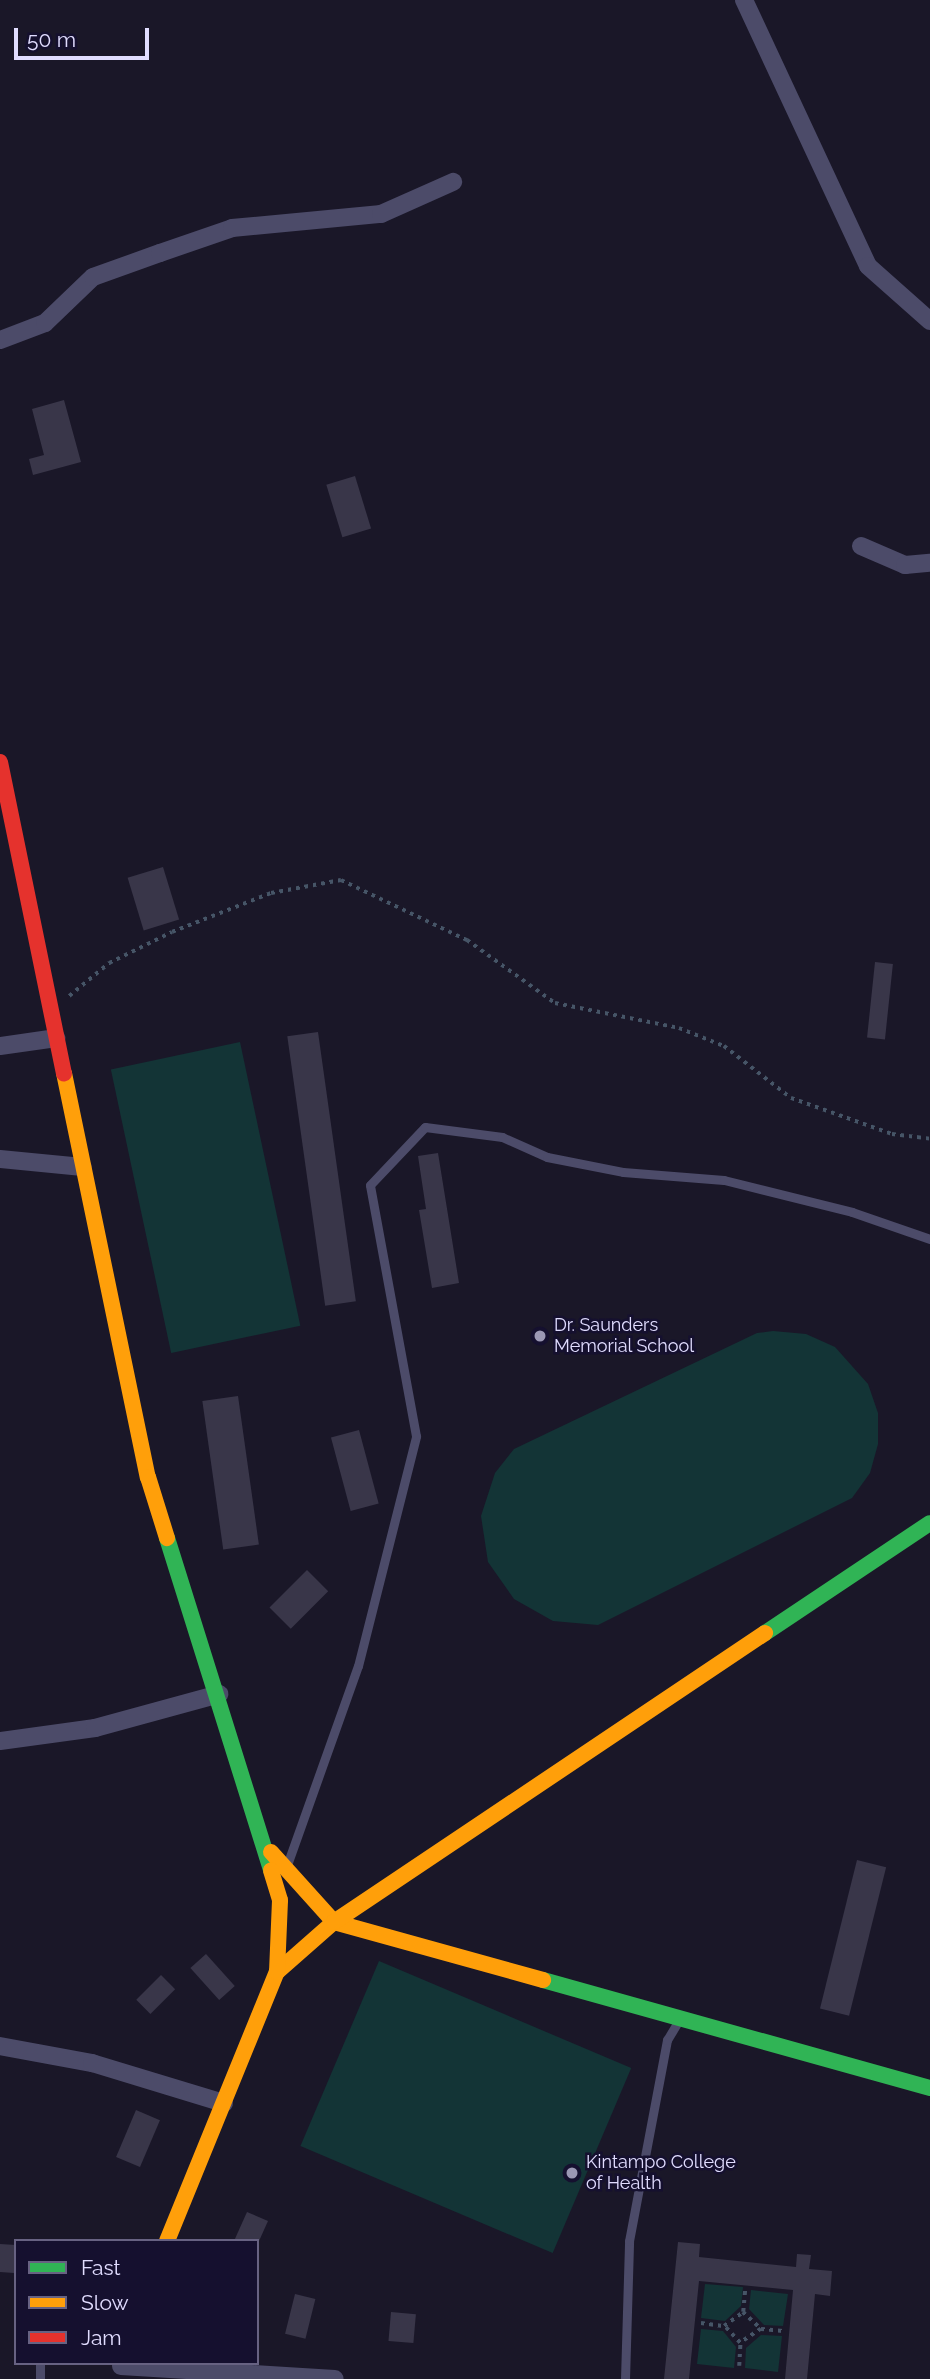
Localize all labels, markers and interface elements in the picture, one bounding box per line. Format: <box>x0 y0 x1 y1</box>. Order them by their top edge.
scale bar <box>18 14 152 58</box>
text: 50 m <box>27 27 76 52</box>
place label: Dr. Saunders Memorial School <box>554 1315 695 1358</box>
marker: Dr. Saunders Memorial School <box>532 1328 548 1344</box>
place label: Kintampo College of Health <box>586 2152 736 2194</box>
marker: Kintampo College of Health <box>564 2165 580 2181</box>
legend <box>14 2239 259 2365</box>
text: Fast <box>81 2255 121 2280</box>
text: Slow <box>81 2290 129 2315</box>
text: Jam <box>81 2325 122 2350</box>

